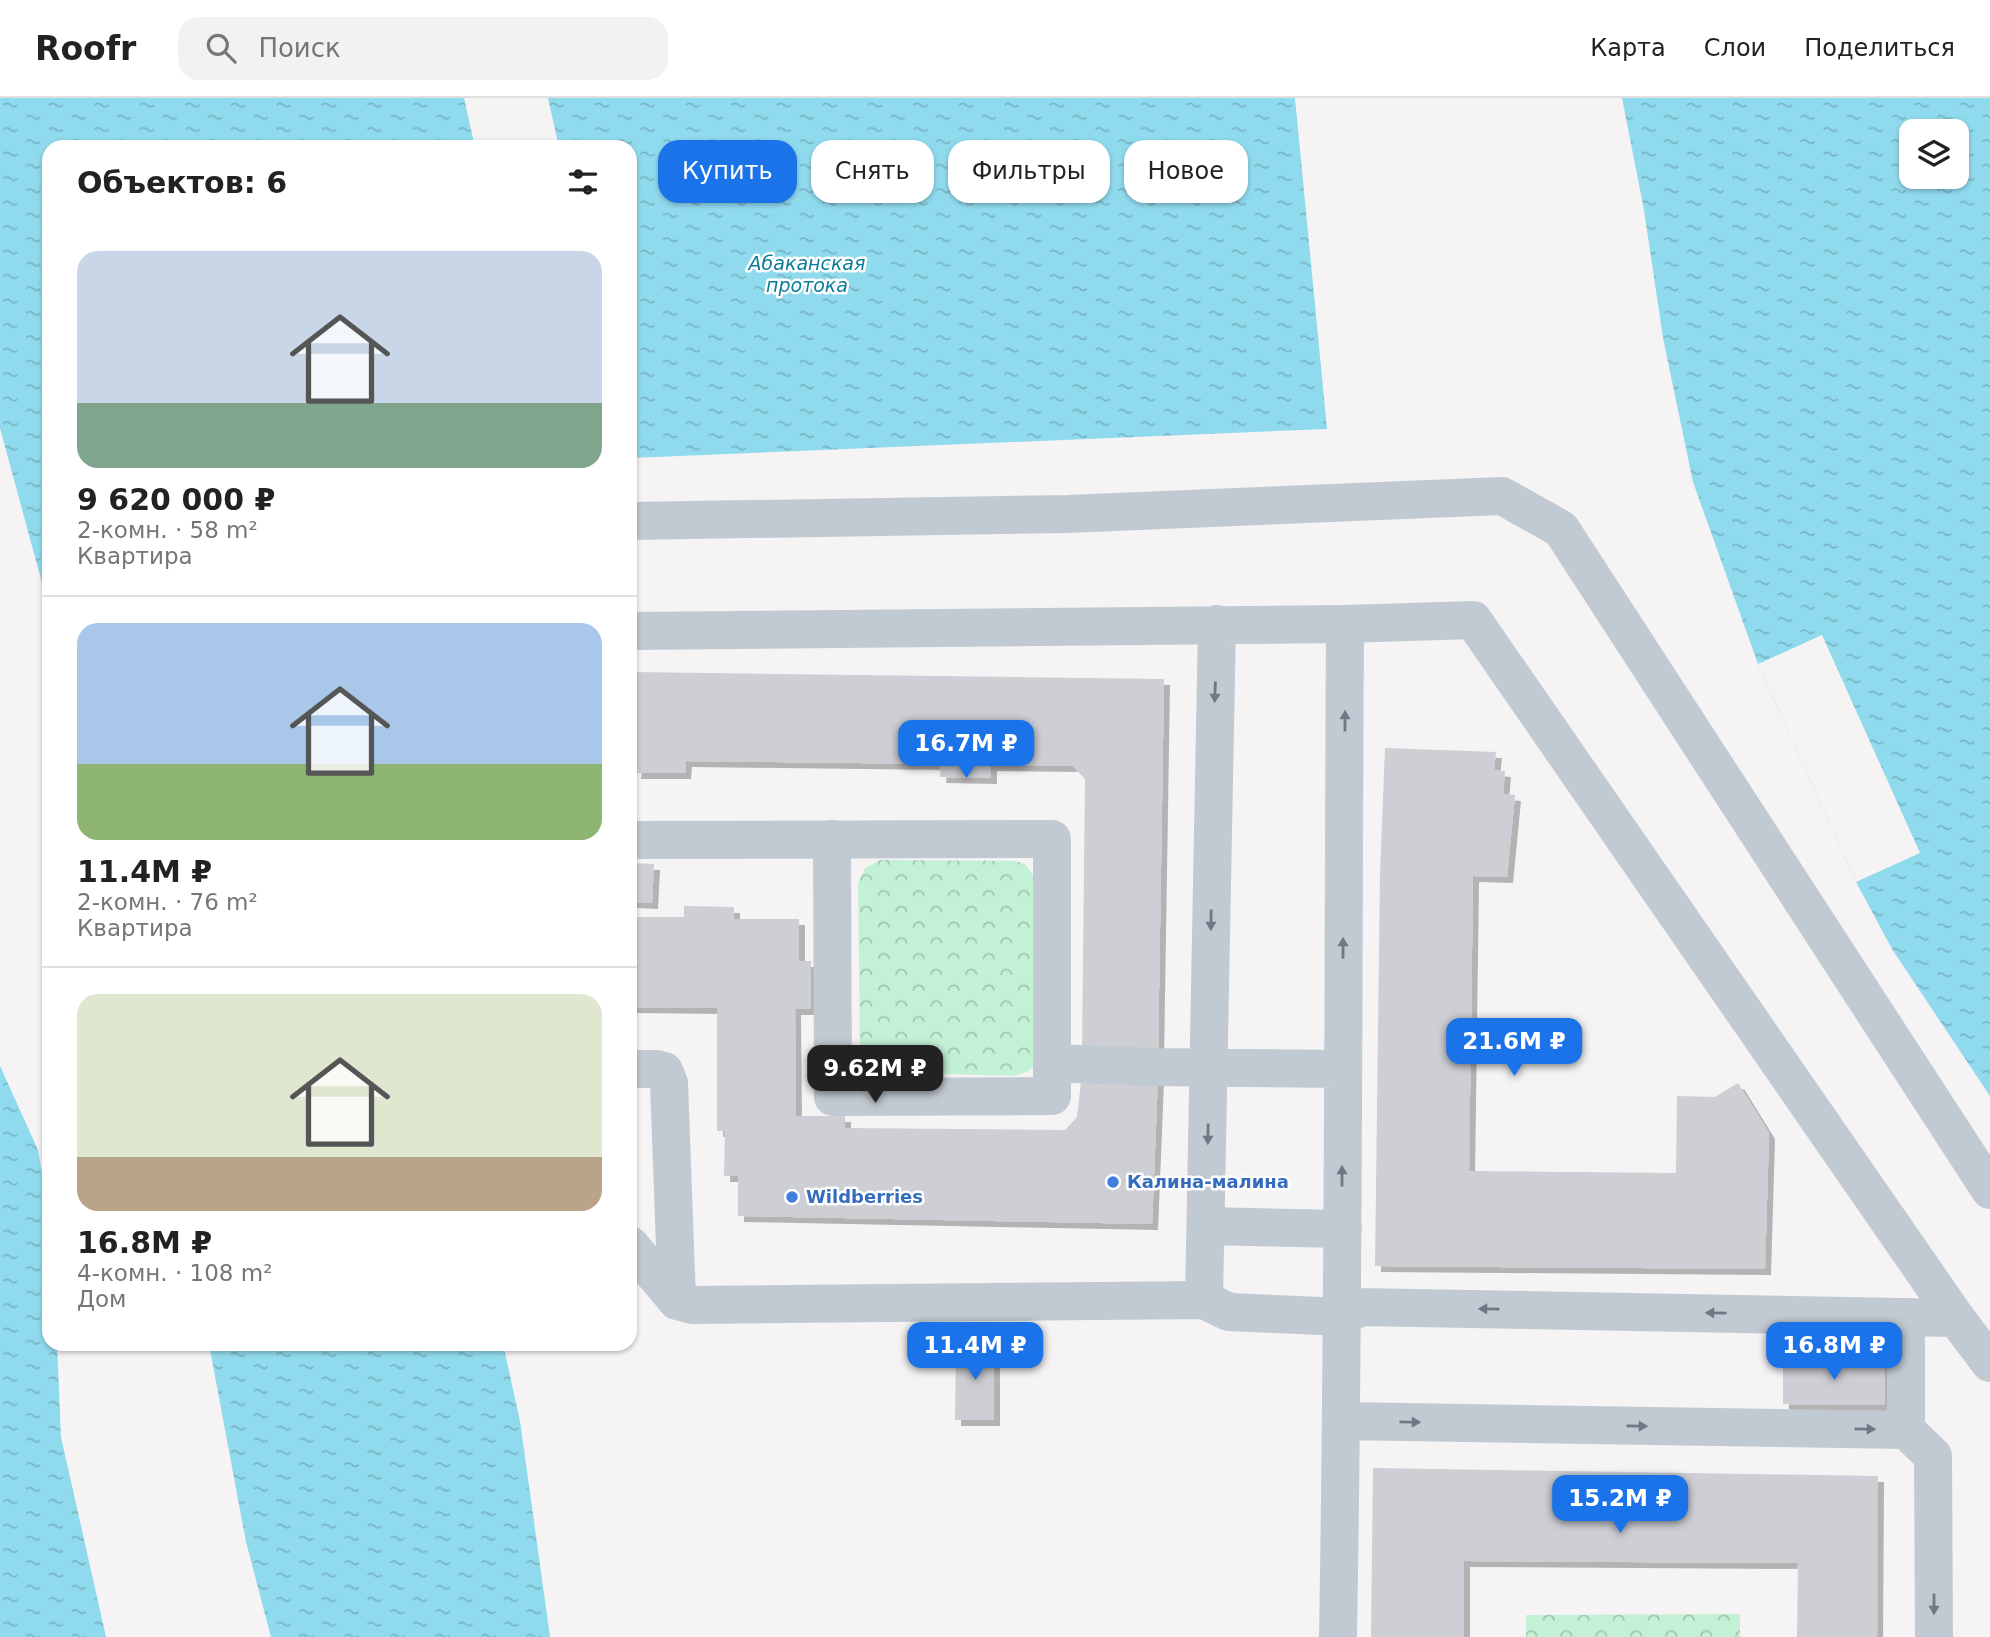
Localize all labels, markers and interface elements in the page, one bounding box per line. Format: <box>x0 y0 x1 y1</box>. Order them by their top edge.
search box <box>178 17 668 80</box>
text: Roofr <box>35 29 136 68</box>
icon: search <box>202 29 240 67</box>
text: Поиск <box>258 33 341 63</box>
text: Карта <box>1590 34 1666 62</box>
text: Слои <box>1704 34 1766 62</box>
text: Поделиться <box>1804 34 1955 62</box>
map controls <box>1899 119 1969 189</box>
button: layers <box>1899 119 1969 189</box>
chip: Купить <box>658 140 797 203</box>
chip: Снять <box>811 140 934 203</box>
chip: Фильтры <box>948 140 1110 203</box>
chip: Новое <box>1124 140 1248 203</box>
icon: filters <box>564 163 602 201</box>
text: Объектов: 6 <box>77 165 287 200</box>
water label: Абаканская протока <box>747 252 865 296</box>
icon: home <box>277 296 403 422</box>
text: 9 620 000 ₽ <box>77 482 275 517</box>
text: 2-комн. · 58 m² <box>77 517 258 543</box>
text: Квартира <box>77 543 193 569</box>
icon: home <box>277 668 403 794</box>
one-way arrow <box>1210 681 1221 703</box>
one-way arrow <box>1339 709 1351 731</box>
pin: 16.7M ₽ <box>901 720 1031 780</box>
text: 16.7M ₽ <box>914 730 1018 756</box>
text: 11.4M ₽ <box>77 854 212 889</box>
text: 2-комн. · 76 m² <box>77 889 258 915</box>
one-way arrow <box>1205 909 1217 931</box>
text: Квартира <box>77 915 193 941</box>
one-way arrow <box>1337 937 1349 959</box>
pin: 21.6M ₽ <box>1449 1018 1579 1078</box>
text: 21.6M ₽ <box>1462 1028 1566 1054</box>
icon: home <box>277 1039 403 1165</box>
pin: 9.62M ₽ <box>810 1046 940 1105</box>
text: 9.62M ₽ <box>823 1055 927 1081</box>
one-way arrow <box>1202 1123 1213 1145</box>
one-way arrow <box>1336 1164 1348 1186</box>
place label: Калина-малина <box>1127 1171 1289 1192</box>
marker: Калина-малина <box>1105 1174 1121 1190</box>
place label: Wildberries <box>806 1186 923 1207</box>
marker: Wildberries <box>784 1189 800 1205</box>
text: 16.8M ₽ <box>77 1225 212 1260</box>
text: 4-комн. · 108 m² <box>77 1260 272 1286</box>
text: Дом <box>77 1286 126 1312</box>
one-way arrow <box>1477 1303 1499 1315</box>
one-way arrow <box>1705 1308 1727 1319</box>
pin: 11.4M ₽ <box>910 1322 1040 1382</box>
pin: 16.8M ₽ <box>1769 1322 1899 1382</box>
text: 11.4M ₽ <box>923 1332 1027 1358</box>
text: 16.8M ₽ <box>1782 1332 1886 1358</box>
one-way arrow <box>1399 1417 1421 1428</box>
one-way arrow <box>1627 1420 1649 1431</box>
one-way arrow <box>1854 1423 1876 1435</box>
pin: 15.2M ₽ <box>1555 1476 1685 1535</box>
text: 15.2M ₽ <box>1568 1485 1672 1511</box>
one-way arrow <box>1928 1594 1940 1616</box>

